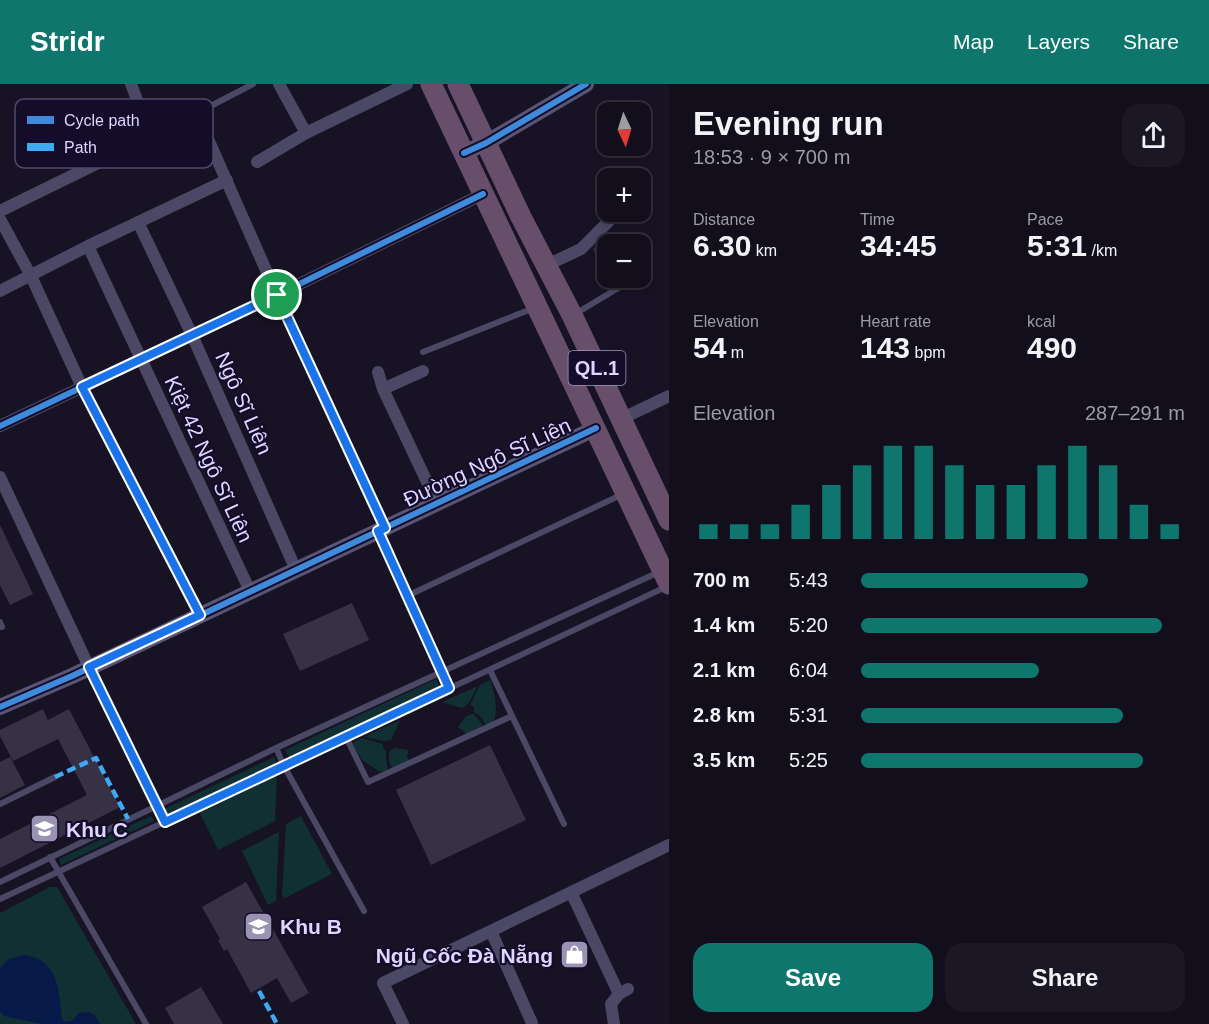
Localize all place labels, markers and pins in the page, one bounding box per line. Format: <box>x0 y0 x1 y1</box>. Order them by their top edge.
pin <box>251 269 302 320</box>
school or university icon: Khu C <box>29 813 61 845</box>
place label: Khu C <box>66 818 128 841</box>
school or university icon: Khu B <box>243 910 275 942</box>
place label: Khu B <box>280 915 342 938</box>
shop icon: Ngũ Cốc Đà Nẵng <box>558 939 590 971</box>
place label: Ngũ Cốc Đà Nẵng <box>376 944 553 967</box>

